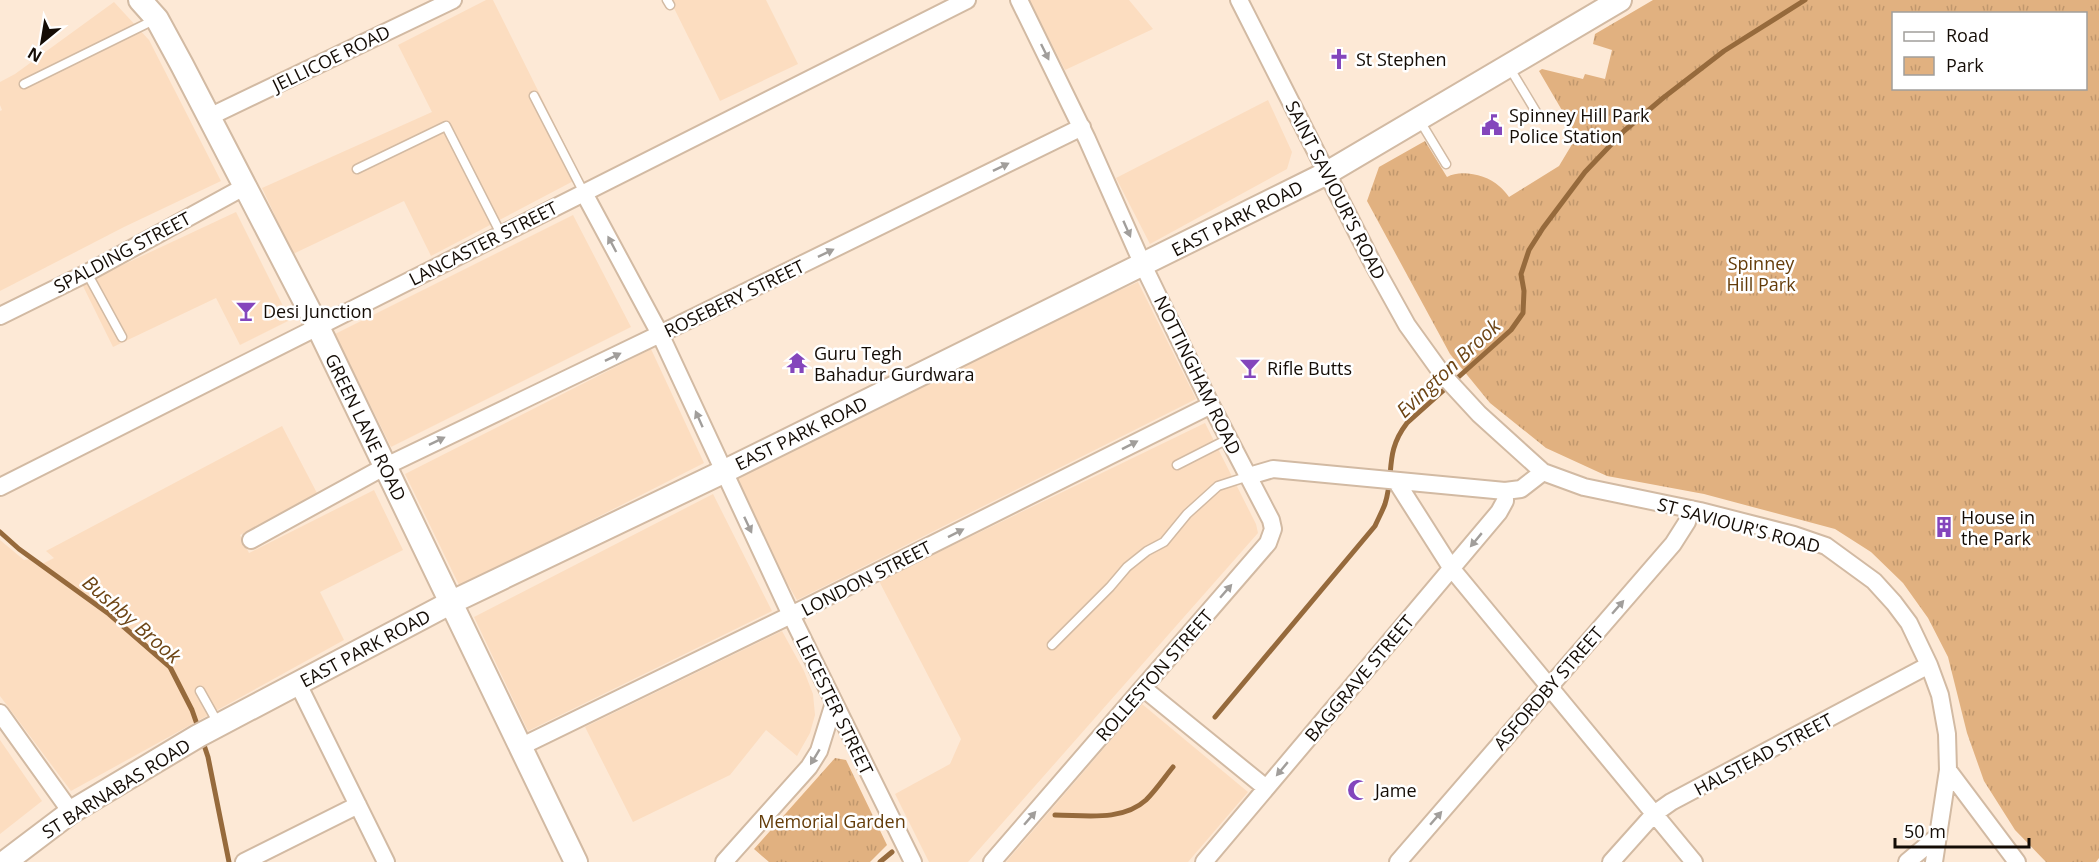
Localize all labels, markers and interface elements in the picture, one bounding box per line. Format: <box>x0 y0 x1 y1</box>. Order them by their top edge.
north arrow <box>12 12 72 72</box>
legend <box>1892 12 2087 90</box>
street label: JELLICOE ROAD <box>266 19 394 98</box>
text: Road <box>1946 23 1989 47</box>
text: N <box>23 42 46 68</box>
one-way arrow <box>1040 44 1049 61</box>
church icon: St Stephen <box>1327 47 1351 71</box>
place label: St Stephen <box>1356 47 1447 71</box>
text: Park <box>1946 53 1984 77</box>
street label: SAINT SAVIOUR'S ROAD <box>1280 96 1392 284</box>
place label: Spinney Hill Park Police Station <box>1509 103 1650 148</box>
public building icon: Spinney Hill Park Police Station <box>1480 113 1504 137</box>
one-way arrow <box>992 162 1009 171</box>
street label: EAST PARK ROAD <box>1167 175 1307 261</box>
street label: LANCASTER STREET <box>405 195 561 291</box>
street label: SPALDING STREET <box>49 206 195 298</box>
one-way arrow <box>1123 221 1132 238</box>
one-way arrow <box>607 235 617 252</box>
one-way arrow <box>817 248 834 257</box>
park label: Spinney Hill Park <box>1726 251 1796 296</box>
street label: ROSEBERY STREET <box>660 254 808 342</box>
street label: NOTTINGHAM ROAD <box>1149 291 1247 459</box>
bar icon: Desi Junction <box>234 299 258 323</box>
place label: Desi Junction <box>263 299 372 323</box>
water label: Evington Brook <box>1390 312 1507 423</box>
place label: Guru Tegh Bahadur Gurdwara <box>814 341 975 386</box>
street label: GREEN LANE ROAD <box>320 349 412 505</box>
temple icon: Guru Tegh Bahadur Gurdwara <box>785 351 809 375</box>
one-way arrow <box>605 352 622 362</box>
bar icon: Rifle Butts <box>1238 356 1262 380</box>
place label: Rifle Butts <box>1267 356 1352 380</box>
street label: EAST PARK ROAD <box>731 391 871 475</box>
one-way arrow <box>694 410 703 427</box>
one-way arrow <box>429 437 446 446</box>
one-way arrow <box>1122 440 1139 450</box>
street label: ST SAVIOUR'S ROAD <box>1655 492 1823 558</box>
place label: House in the Park <box>1961 505 2035 550</box>
building icon: House in the Park <box>1932 515 1956 539</box>
one-way arrow <box>744 516 753 533</box>
one-way arrow <box>947 528 965 538</box>
one-way arrow <box>1470 532 1483 547</box>
street label: LONDON STREET <box>797 535 935 621</box>
water label: Bushby Brook <box>77 569 188 670</box>
one-way arrow <box>1220 583 1233 599</box>
one-way arrow <box>1612 599 1625 615</box>
street label: EAST PARK ROAD <box>296 604 434 692</box>
street label: ROLLESTON STREET <box>1090 604 1218 746</box>
street label: BAGGRAVE STREET <box>1299 610 1419 746</box>
street label: ASFORDBY STREET <box>1488 621 1608 755</box>
street label: LEICESTER STREET <box>791 631 879 779</box>
street label: HALSTEAD STREET <box>1689 707 1837 801</box>
street label: ST BARNABAS ROAD <box>37 733 195 843</box>
one-way arrow <box>809 749 820 765</box>
one-way arrow <box>1276 761 1289 776</box>
mosque icon: Jame <box>1346 778 1370 802</box>
place label: Jame <box>1373 778 1417 802</box>
park label: Memorial Garden <box>758 809 906 833</box>
one-way arrow <box>1023 811 1036 826</box>
one-way arrow <box>1429 811 1442 826</box>
scale bar <box>1895 811 2028 849</box>
text: 50 m <box>1904 819 1946 843</box>

